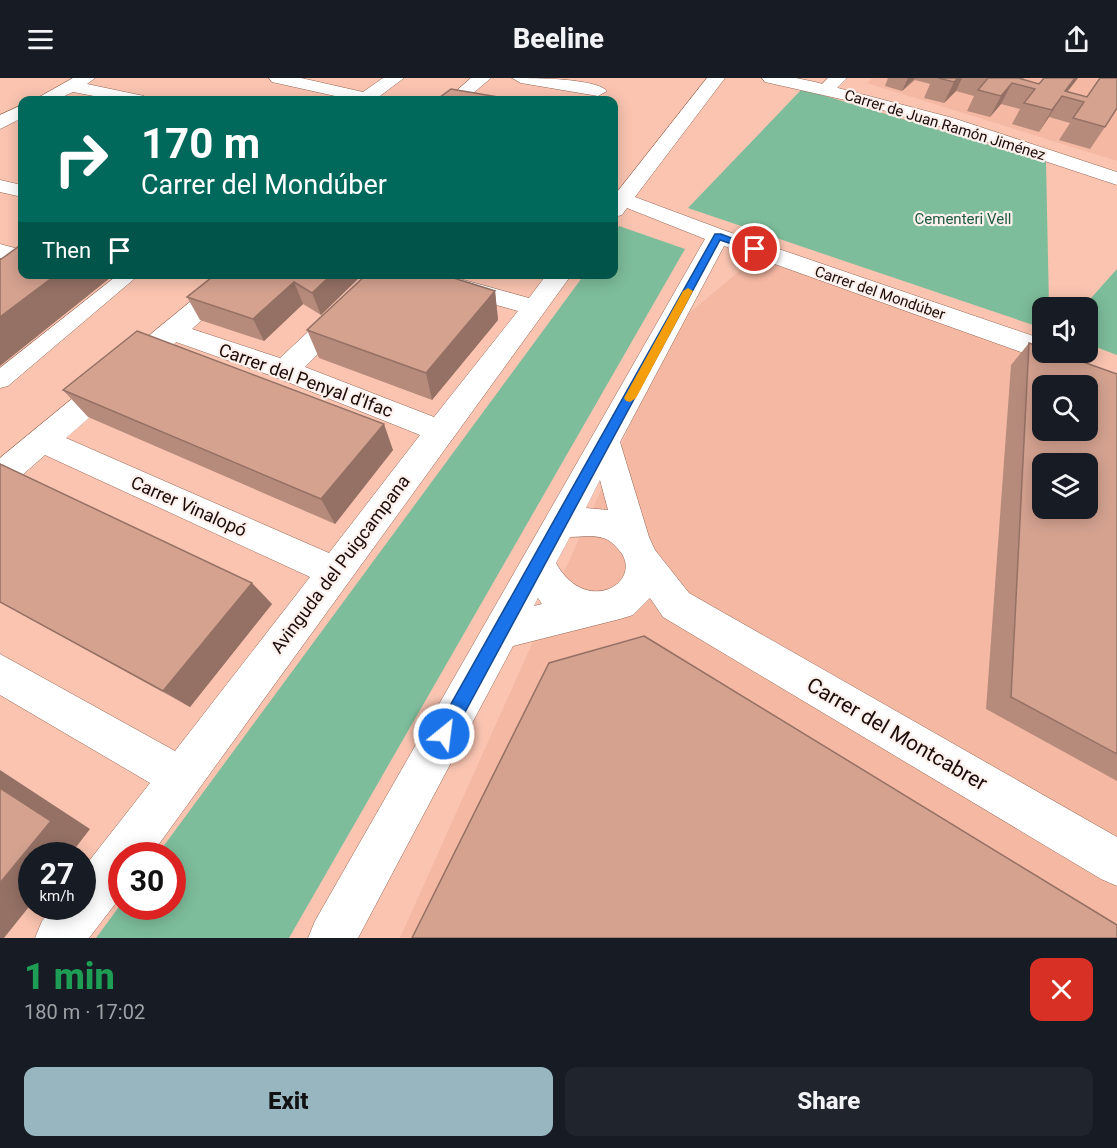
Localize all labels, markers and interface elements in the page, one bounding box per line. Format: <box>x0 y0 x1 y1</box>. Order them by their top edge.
icon: menu <box>24 23 57 56</box>
text: Beeline <box>513 23 604 55</box>
icon: share <box>1060 23 1093 56</box>
street label: Carrer de Juan Ramón Jiménez <box>842 86 1048 164</box>
text: 170 m <box>141 119 260 168</box>
icon: right <box>42 120 120 198</box>
text: Carrer del Mondúber <box>141 169 387 201</box>
park label: Cementeri Vell <box>915 210 1011 228</box>
pin <box>729 223 780 274</box>
icon: arrive <box>738 232 771 265</box>
icon: arrive <box>103 234 136 267</box>
text: Then <box>42 238 91 263</box>
street label: Carrer del Mondúber <box>812 262 948 324</box>
map controls <box>1032 297 1098 519</box>
button: sound <box>1032 297 1098 363</box>
street label: Carrer del Penyal d'Ifac <box>216 339 396 421</box>
button: search <box>1032 375 1098 441</box>
button: layers <box>1032 453 1098 519</box>
street label: Carrer Vinalopó <box>128 471 250 541</box>
street label: Avinguda del Puigcampana <box>266 471 414 657</box>
street label: Carrer del Montcabrer <box>803 673 991 795</box>
position arrow <box>412 702 476 766</box>
speed limit sign: 30 <box>108 842 186 920</box>
text: 27 <box>40 856 74 891</box>
text: km/h <box>39 887 75 905</box>
text: 1 min <box>24 956 115 998</box>
button: close <box>1030 958 1093 1021</box>
text: 180 m · 17:02 <box>24 1000 145 1024</box>
button: Exit <box>24 1067 553 1136</box>
button: Share <box>565 1067 1093 1136</box>

